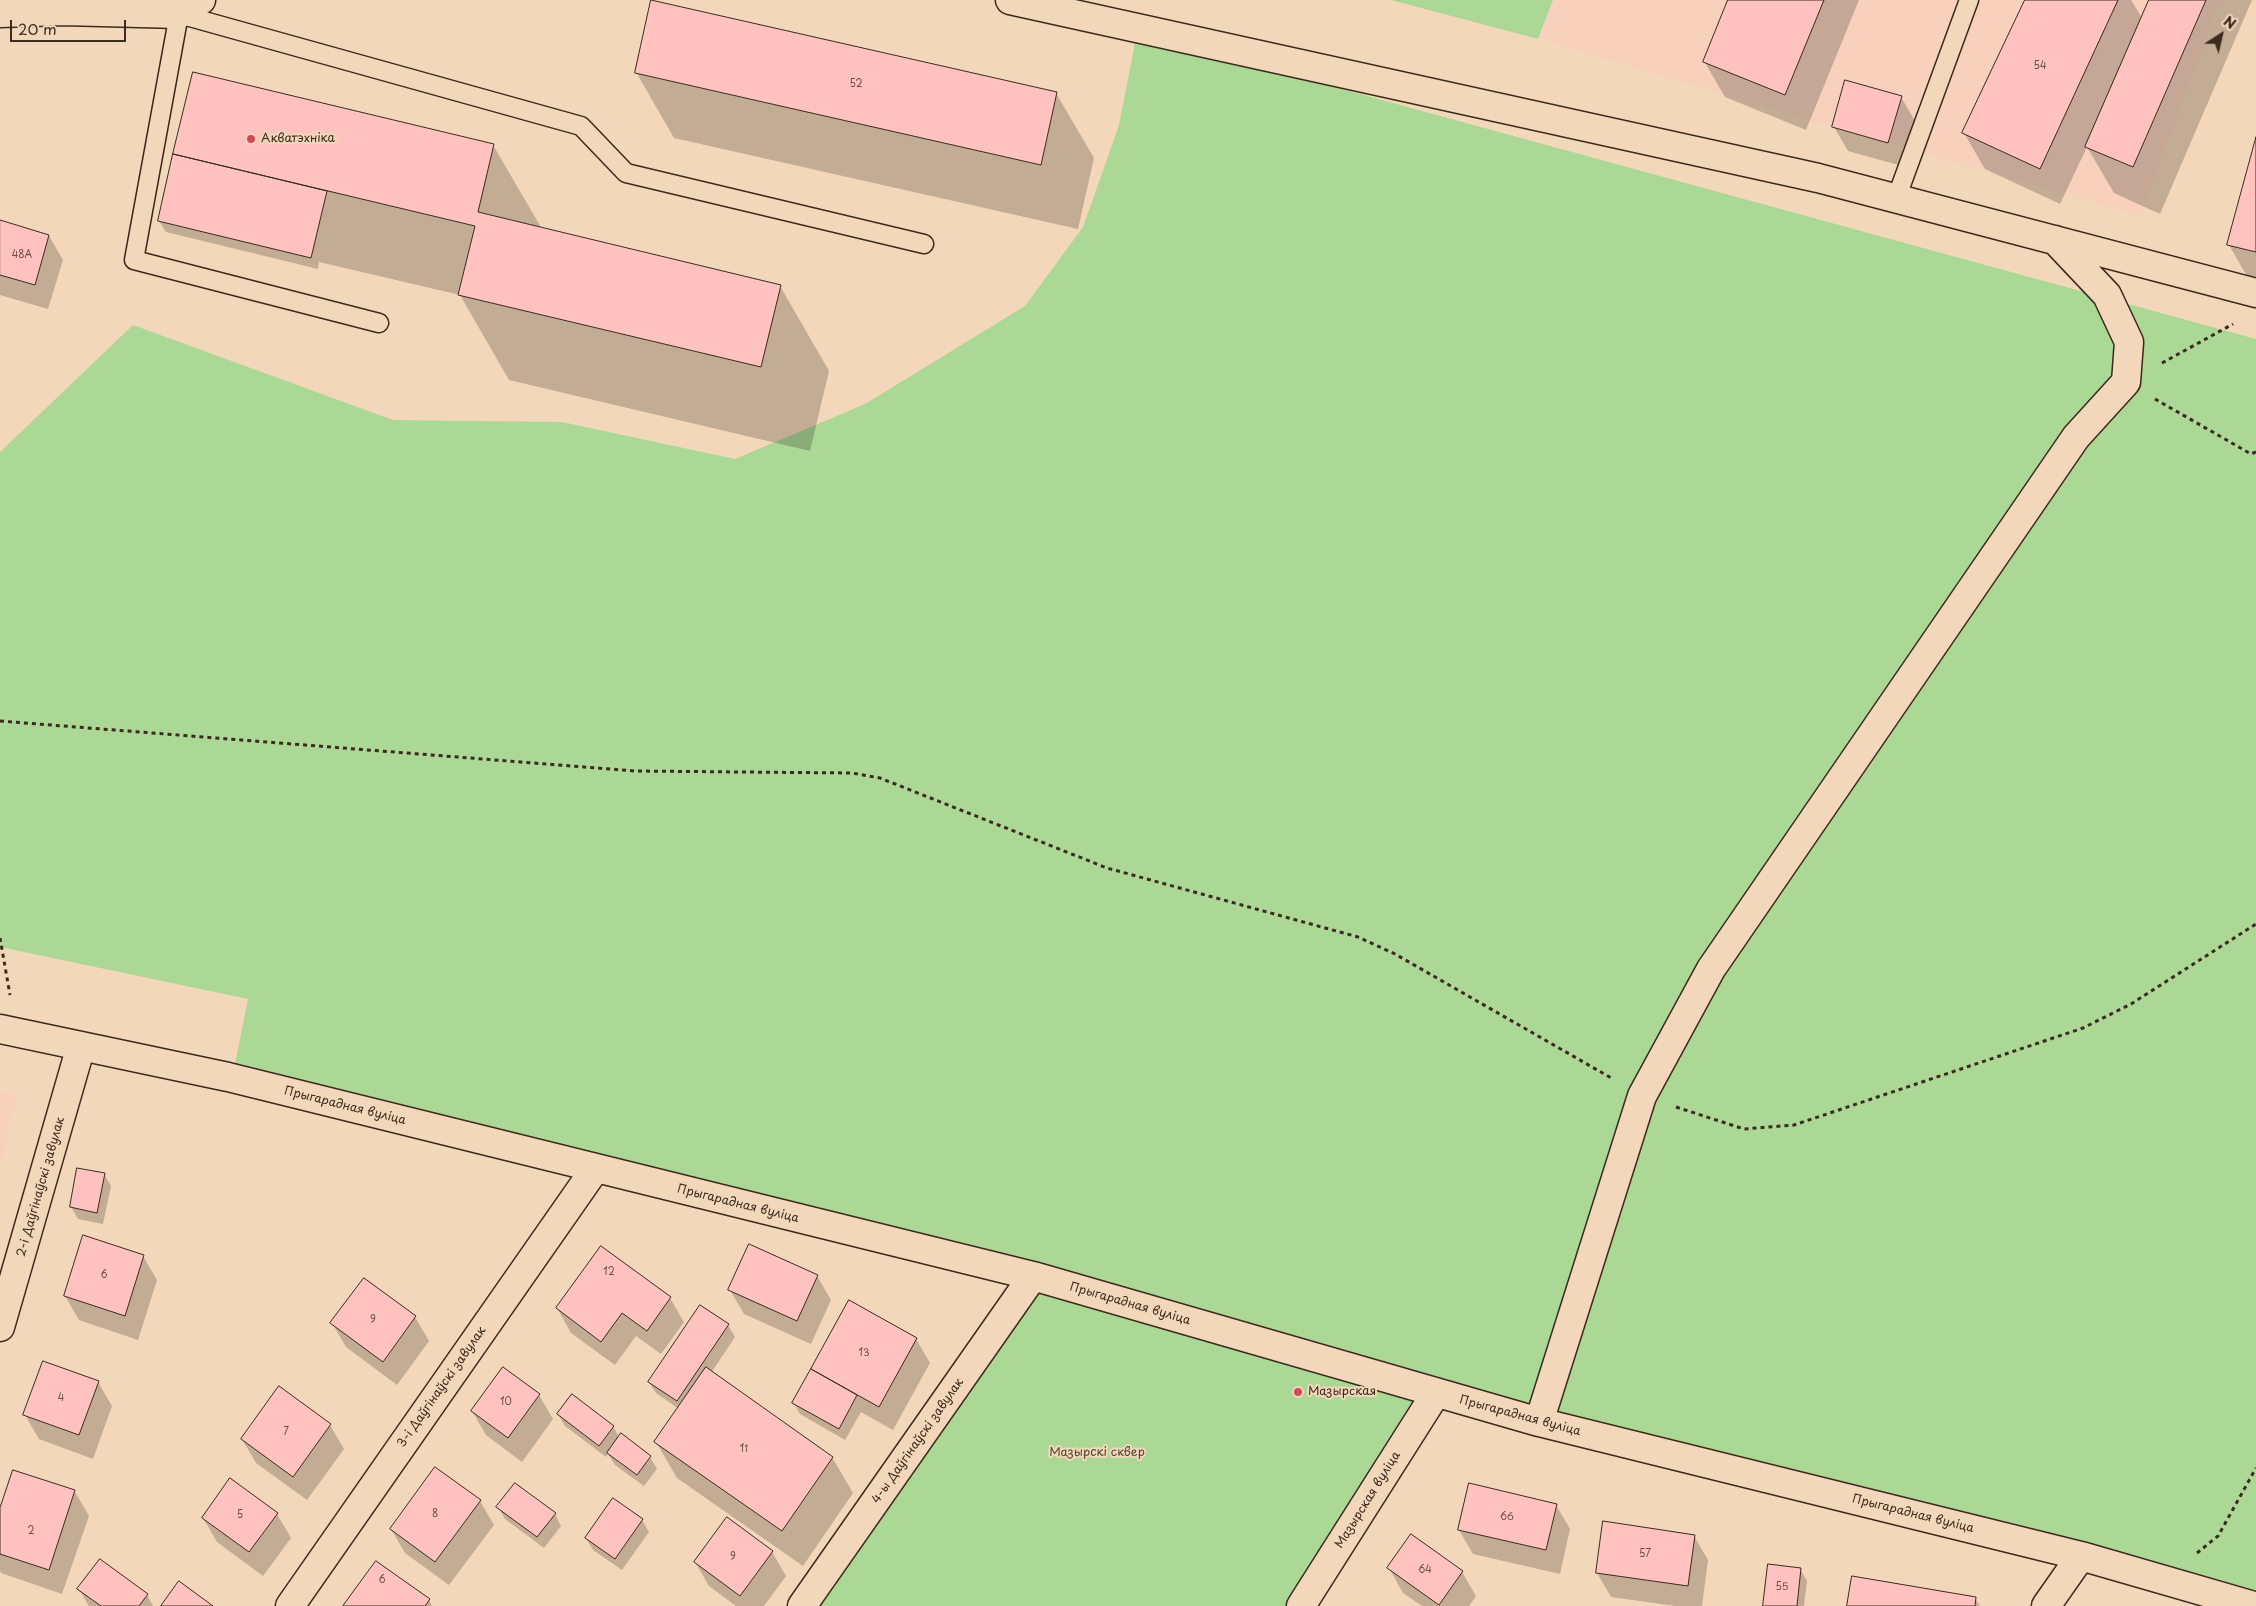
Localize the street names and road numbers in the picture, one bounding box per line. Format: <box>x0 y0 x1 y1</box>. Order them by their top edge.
street label: Прыгарадная вуліца <box>283 1084 407 1128</box>
street label: 2-і Даўгінаўскі завулак <box>14 1115 68 1259</box>
street label: Прыгарадная вуліца <box>676 1182 800 1226</box>
street label: Прыгарадная вуліца <box>1068 1280 1192 1328</box>
street label: 3-і Даўгінаўскі завулак <box>395 1324 489 1450</box>
street label: 4-ы Даўгінаўскі завулак <box>869 1376 967 1506</box>
street label: Прыгарадная вуліца <box>1458 1393 1582 1439</box>
street label: Мазырская вуліца <box>1332 1449 1404 1551</box>
street label: Прыгарадная вуліца <box>1851 1492 1975 1536</box>

